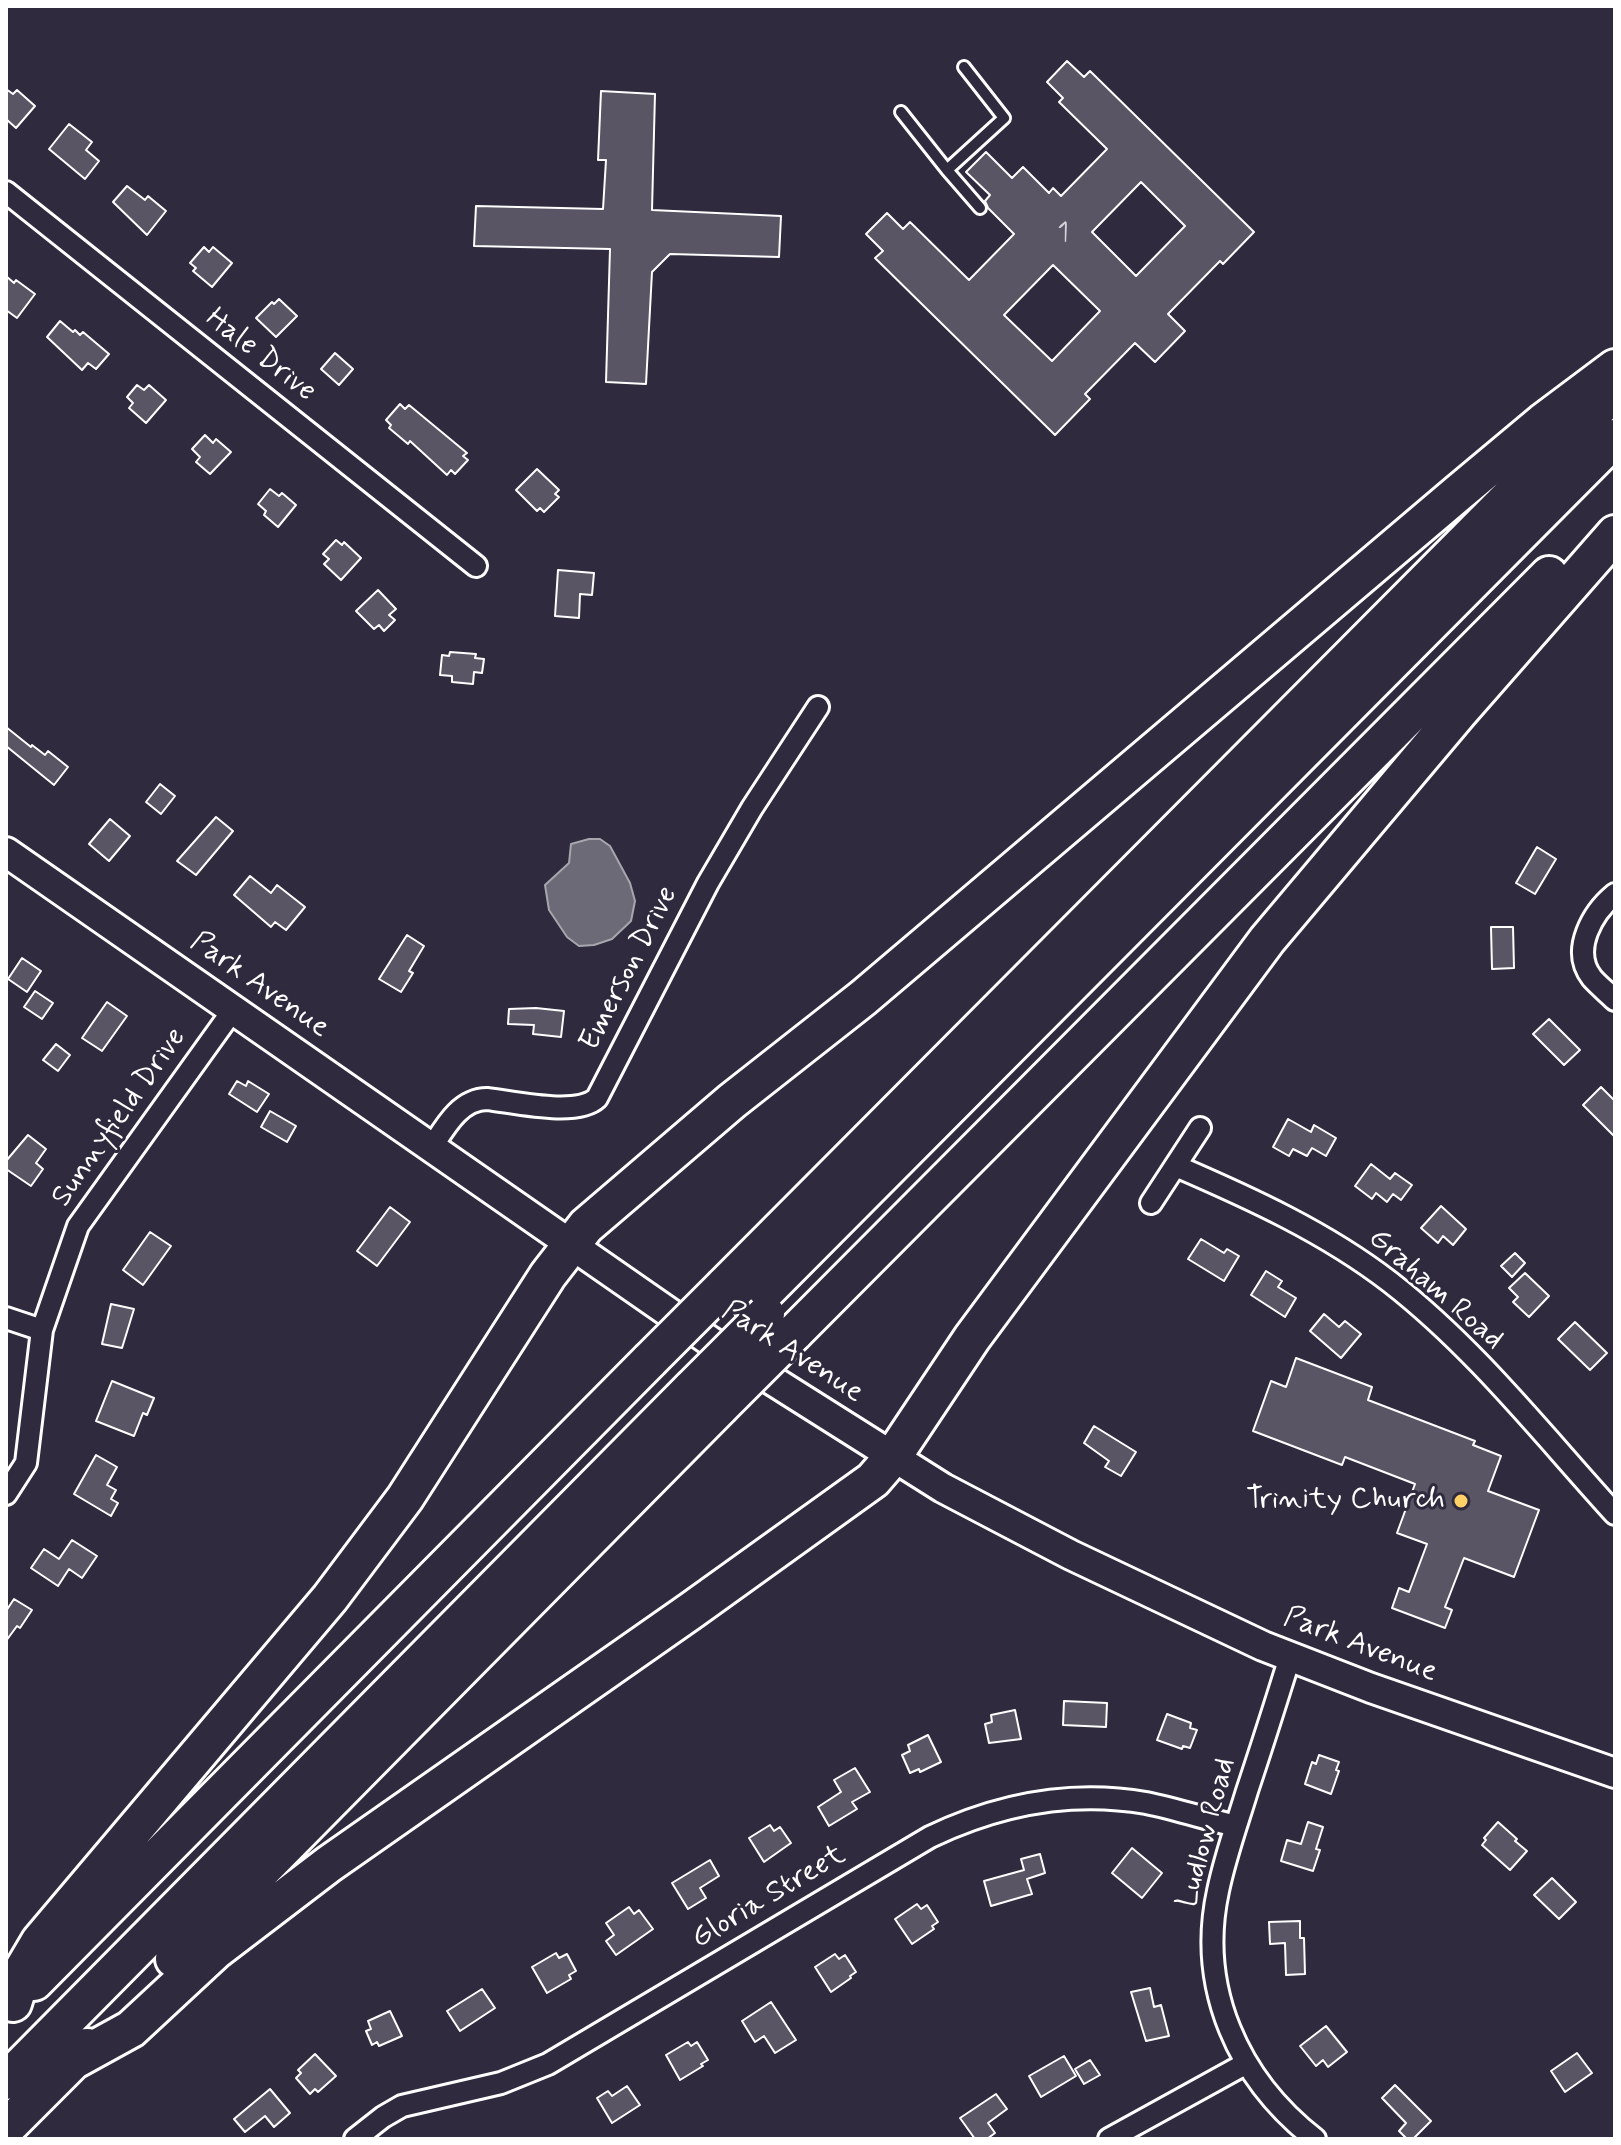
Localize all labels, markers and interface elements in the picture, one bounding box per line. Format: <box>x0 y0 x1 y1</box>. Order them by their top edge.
house number: 1 <box>1057 219 1069 251</box>
street label: Hale Drive <box>197 302 323 410</box>
street label: Emerson Drive <box>573 881 687 1057</box>
street label: Park Avenue <box>182 925 336 1047</box>
street label: Sunnyfield Drive <box>45 1021 195 1215</box>
street label: Graham Road <box>1360 1221 1510 1359</box>
street label: Park Avenue <box>714 1294 870 1412</box>
place label: Trinity Church <box>1246 1483 1445 1519</box>
marker: Trinity Church <box>1452 1492 1470 1510</box>
street label: Park Avenue <box>1278 1600 1442 1692</box>
street label: Ludlow Road <box>1171 1754 1245 1912</box>
street label: Gloria Street <box>686 1838 852 1958</box>

